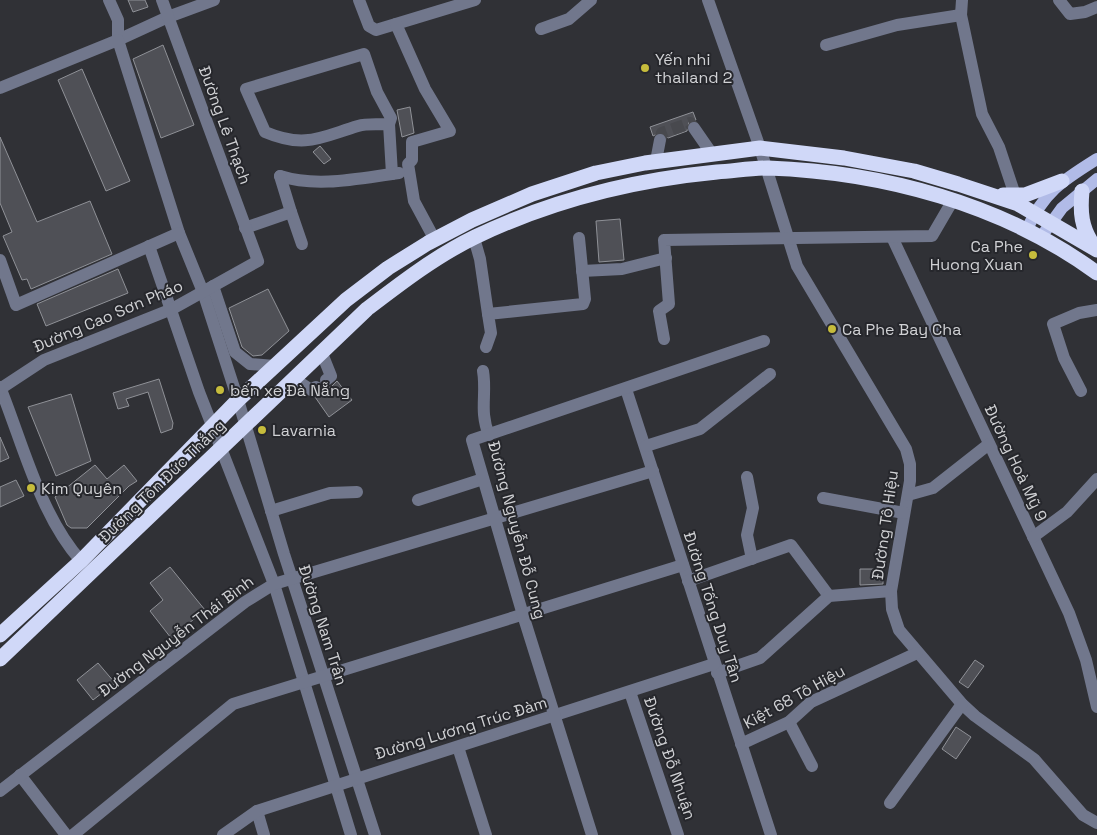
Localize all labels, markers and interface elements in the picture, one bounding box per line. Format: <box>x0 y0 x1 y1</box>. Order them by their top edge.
place label: Yến nhi thailand 2 <box>655 49 732 88</box>
marker: Yến nhi thailand 2 <box>639 62 651 74</box>
street label: Đường Lê Thạch <box>194 63 256 187</box>
place label: Ca Phe Huong Xuan <box>930 236 1023 275</box>
marker: Ca Phe Huong Xuan <box>1027 249 1039 261</box>
street label: Đường Cao Sơn Pháo <box>30 275 186 357</box>
place label: Ca Phe Bay Cha <box>842 319 961 340</box>
marker: Ca Phe Bay Cha <box>826 323 838 335</box>
place label: bến xe Đà Nẵng <box>230 380 350 401</box>
marker: bến xe Đà Nẵng <box>214 384 226 396</box>
street label: Đường Hoà Mỹ 9 <box>980 401 1052 525</box>
street label: Đường Tôn Đức Thắng <box>94 415 230 547</box>
place label: Lavarnia <box>272 420 336 441</box>
marker: Lavarnia <box>256 424 268 436</box>
street label: Đường Nguyễn Đỗ Cung <box>483 439 551 621</box>
street label: Đường Tô Hiệu <box>867 469 903 581</box>
place label: Kim Quyên <box>41 478 122 499</box>
marker: Kim Quyên <box>25 482 37 494</box>
street label: Đường Tống Duy Tân <box>679 529 747 685</box>
street label: Đường Nam Trân <box>294 562 352 688</box>
street label: Đường Nguyễn Thái Bình <box>94 571 258 701</box>
street label: Kiệt 68 Tô Hiệu <box>739 660 849 734</box>
street label: Đường Lương Trúc Đàm <box>372 692 550 764</box>
street label: Đường Đỗ Nhuận <box>639 694 701 822</box>

